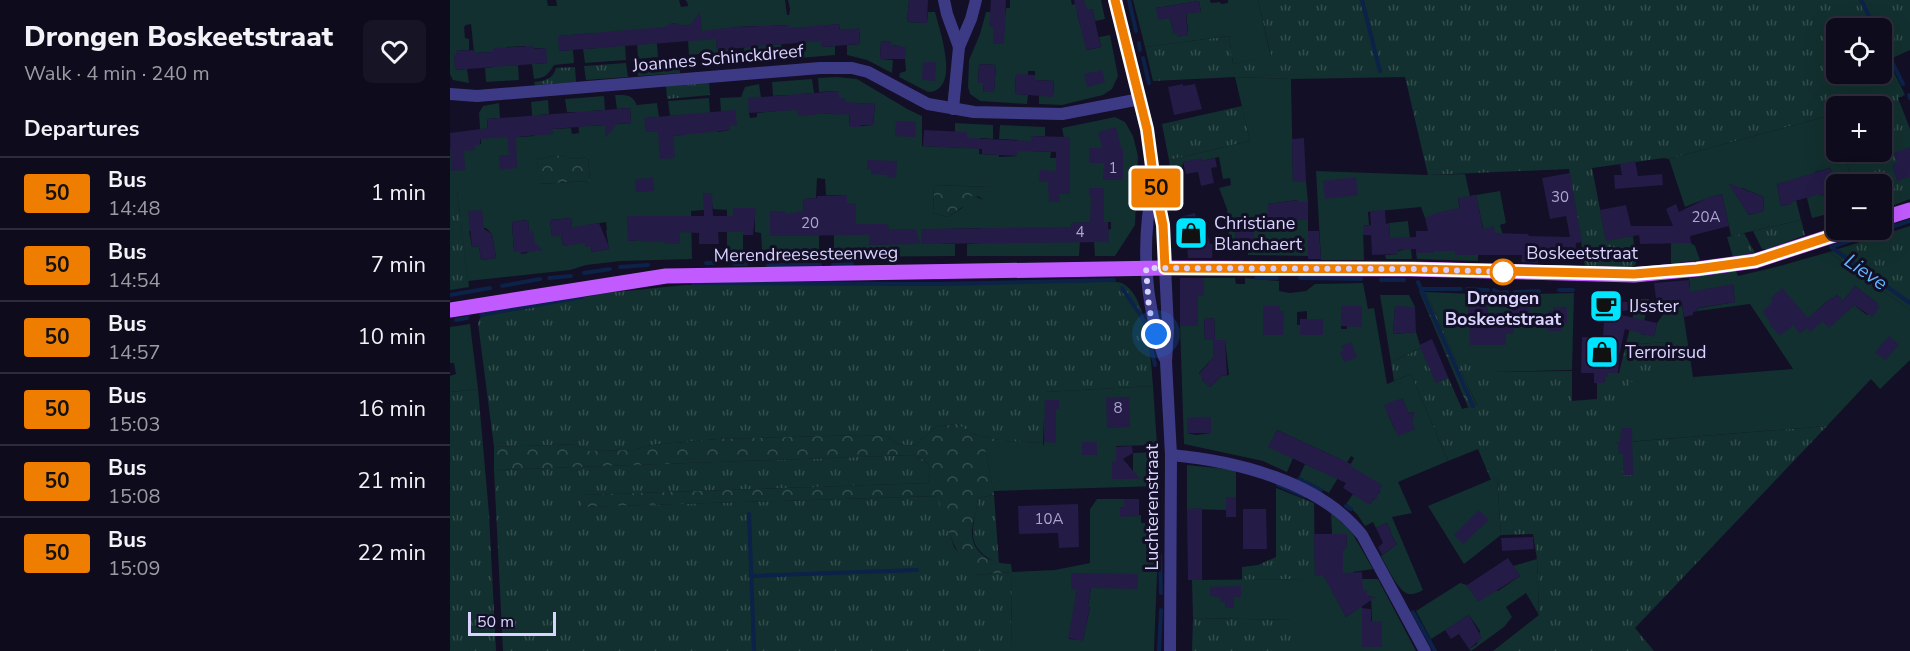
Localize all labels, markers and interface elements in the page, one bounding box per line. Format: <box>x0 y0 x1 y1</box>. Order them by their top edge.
text: Drongen Boskeetstraat <box>24 18 333 56</box>
map controls <box>1826 18 1892 240</box>
button: locate <box>1826 18 1892 84</box>
button: heart <box>363 20 426 83</box>
street label: Joannes Schinckdreef <box>630 38 806 78</box>
text: Walk · 4 min · 240 m <box>24 60 210 87</box>
button: + <box>1826 96 1892 162</box>
text: Departures <box>24 114 139 144</box>
house number: 1 <box>1108 158 1118 178</box>
text: Bus <box>108 165 147 195</box>
line badge: 50 <box>1129 168 1183 207</box>
text: 50 <box>1143 174 1169 202</box>
button: − <box>1826 174 1892 240</box>
text: 1 min <box>371 178 426 208</box>
text: 50 <box>44 179 70 207</box>
house number: 30 <box>1551 187 1569 207</box>
text: 14:48 <box>108 195 161 222</box>
house number: 20A <box>1692 207 1721 227</box>
place label: Christiane Blanchaert <box>1214 211 1303 256</box>
house number: 20 <box>801 213 819 233</box>
shop icon: Christiane Blanchaert <box>1173 215 1209 251</box>
house number: 4 <box>1075 222 1085 242</box>
text: Bus <box>108 237 147 267</box>
street label: Merendreesesteenweg <box>714 240 898 268</box>
street label: Boskeetstraat <box>1526 241 1639 265</box>
water label: Lieve <box>1839 248 1893 297</box>
text: 7 min <box>371 250 426 280</box>
text: 50 <box>44 251 70 279</box>
marker: Drongen Boskeetstraat <box>1490 259 1516 285</box>
text: 14:54 <box>108 267 161 294</box>
place label: Drongen Boskeetstraat <box>1445 286 1561 331</box>
cafe icon: IJsster <box>1588 288 1624 324</box>
place label: IJsster <box>1629 294 1679 318</box>
text: Bus <box>108 309 147 339</box>
your location <box>1141 319 1171 349</box>
text: 10 min <box>358 322 426 352</box>
text: 50 <box>44 323 70 351</box>
shop icon: Terroirsud <box>1584 334 1620 370</box>
text: 14:57 <box>108 339 161 366</box>
place label: Terroirsud <box>1625 340 1707 364</box>
text: Bus <box>108 381 147 411</box>
text: 16 min <box>358 394 426 424</box>
text: 50 <box>44 395 70 423</box>
house number: 8 <box>1113 398 1123 418</box>
text: 15:03 <box>108 411 161 438</box>
street label: Luchterenstraat <box>1140 443 1164 570</box>
text: Bus <box>108 453 147 483</box>
text: 21 min <box>358 466 426 496</box>
text: 50 <box>44 467 70 495</box>
text: 15:08 <box>108 483 161 510</box>
house number: 10A <box>1035 509 1064 529</box>
text: Bus <box>108 525 147 555</box>
text: 22 min <box>358 538 426 568</box>
text: 50 <box>44 539 70 567</box>
text: 15:09 <box>108 555 161 582</box>
scale bar <box>468 609 556 636</box>
text: 50 m <box>477 611 514 633</box>

